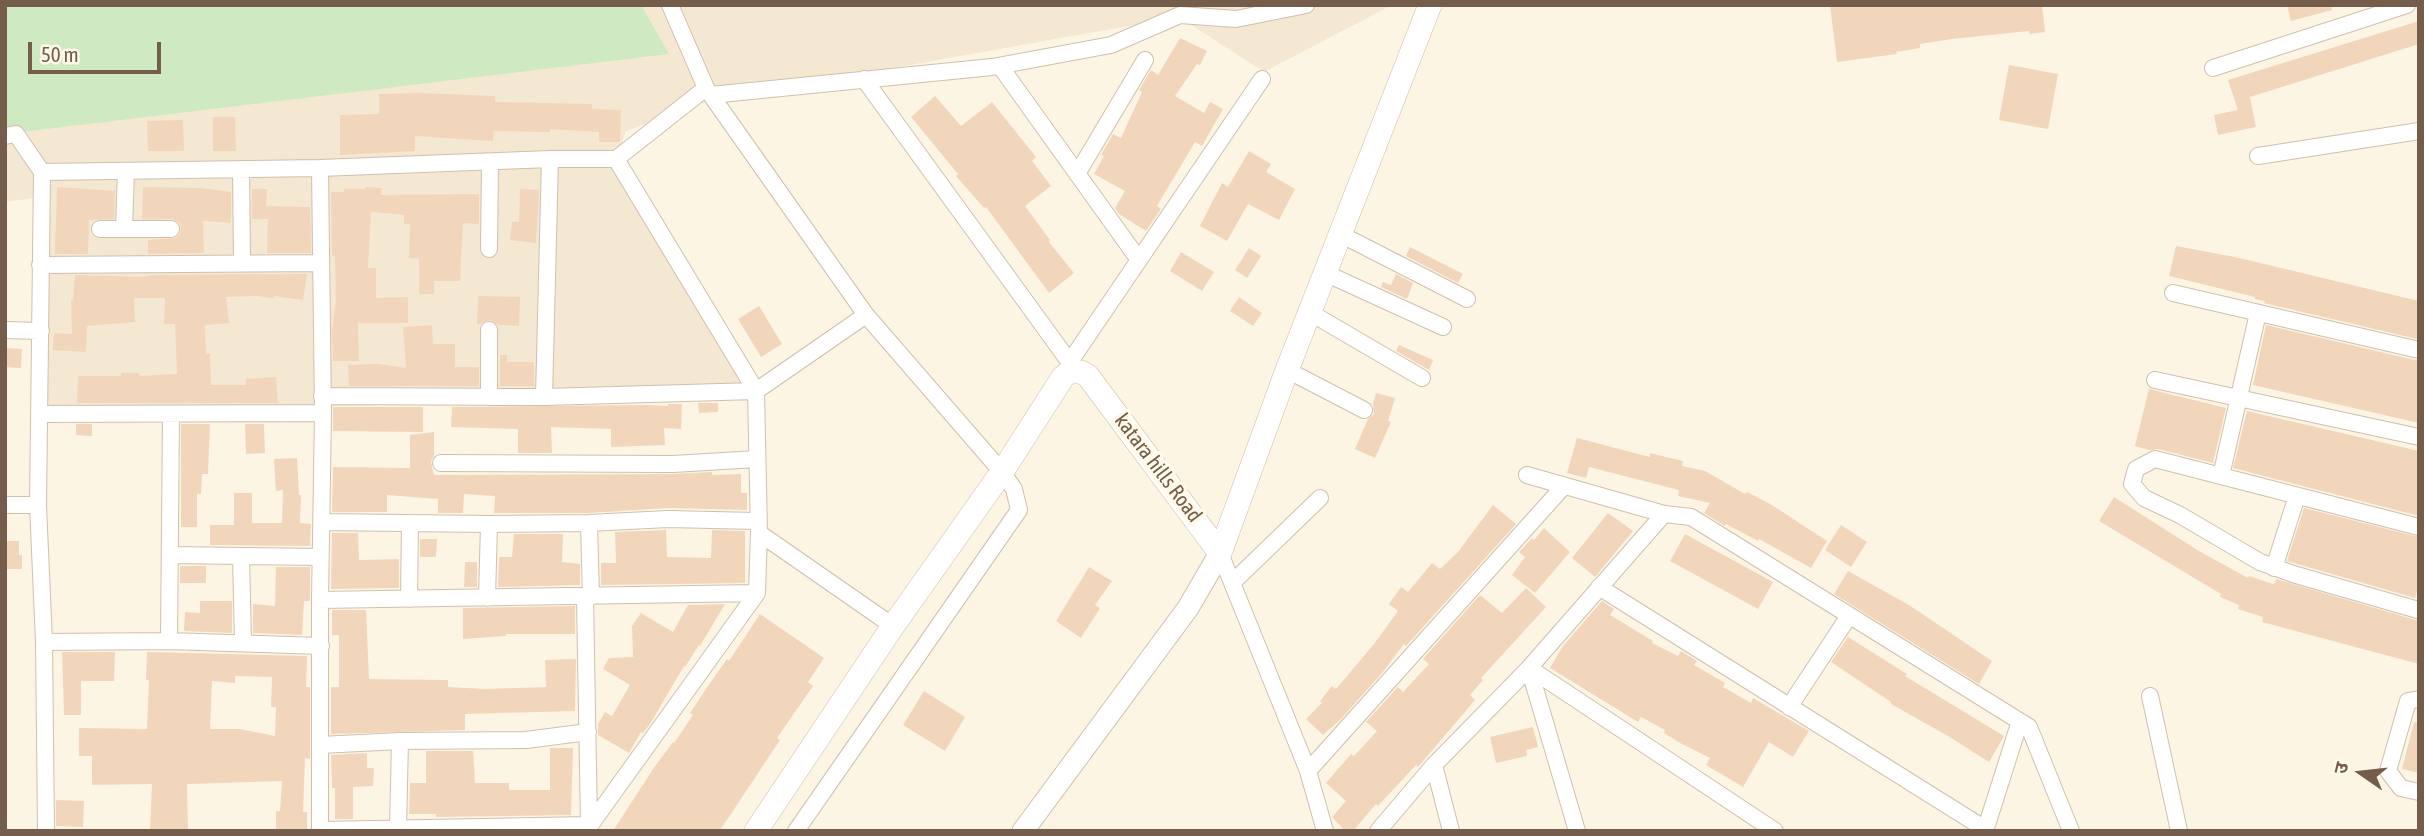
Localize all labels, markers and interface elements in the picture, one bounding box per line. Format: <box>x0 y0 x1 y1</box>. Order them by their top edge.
scale bar <box>32 28 164 72</box>
text: 50 m <box>41 42 79 66</box>
street label: katara hills Road <box>1109 409 1207 527</box>
north arrow <box>2326 738 2396 808</box>
text: उ <box>2329 760 2353 776</box>

